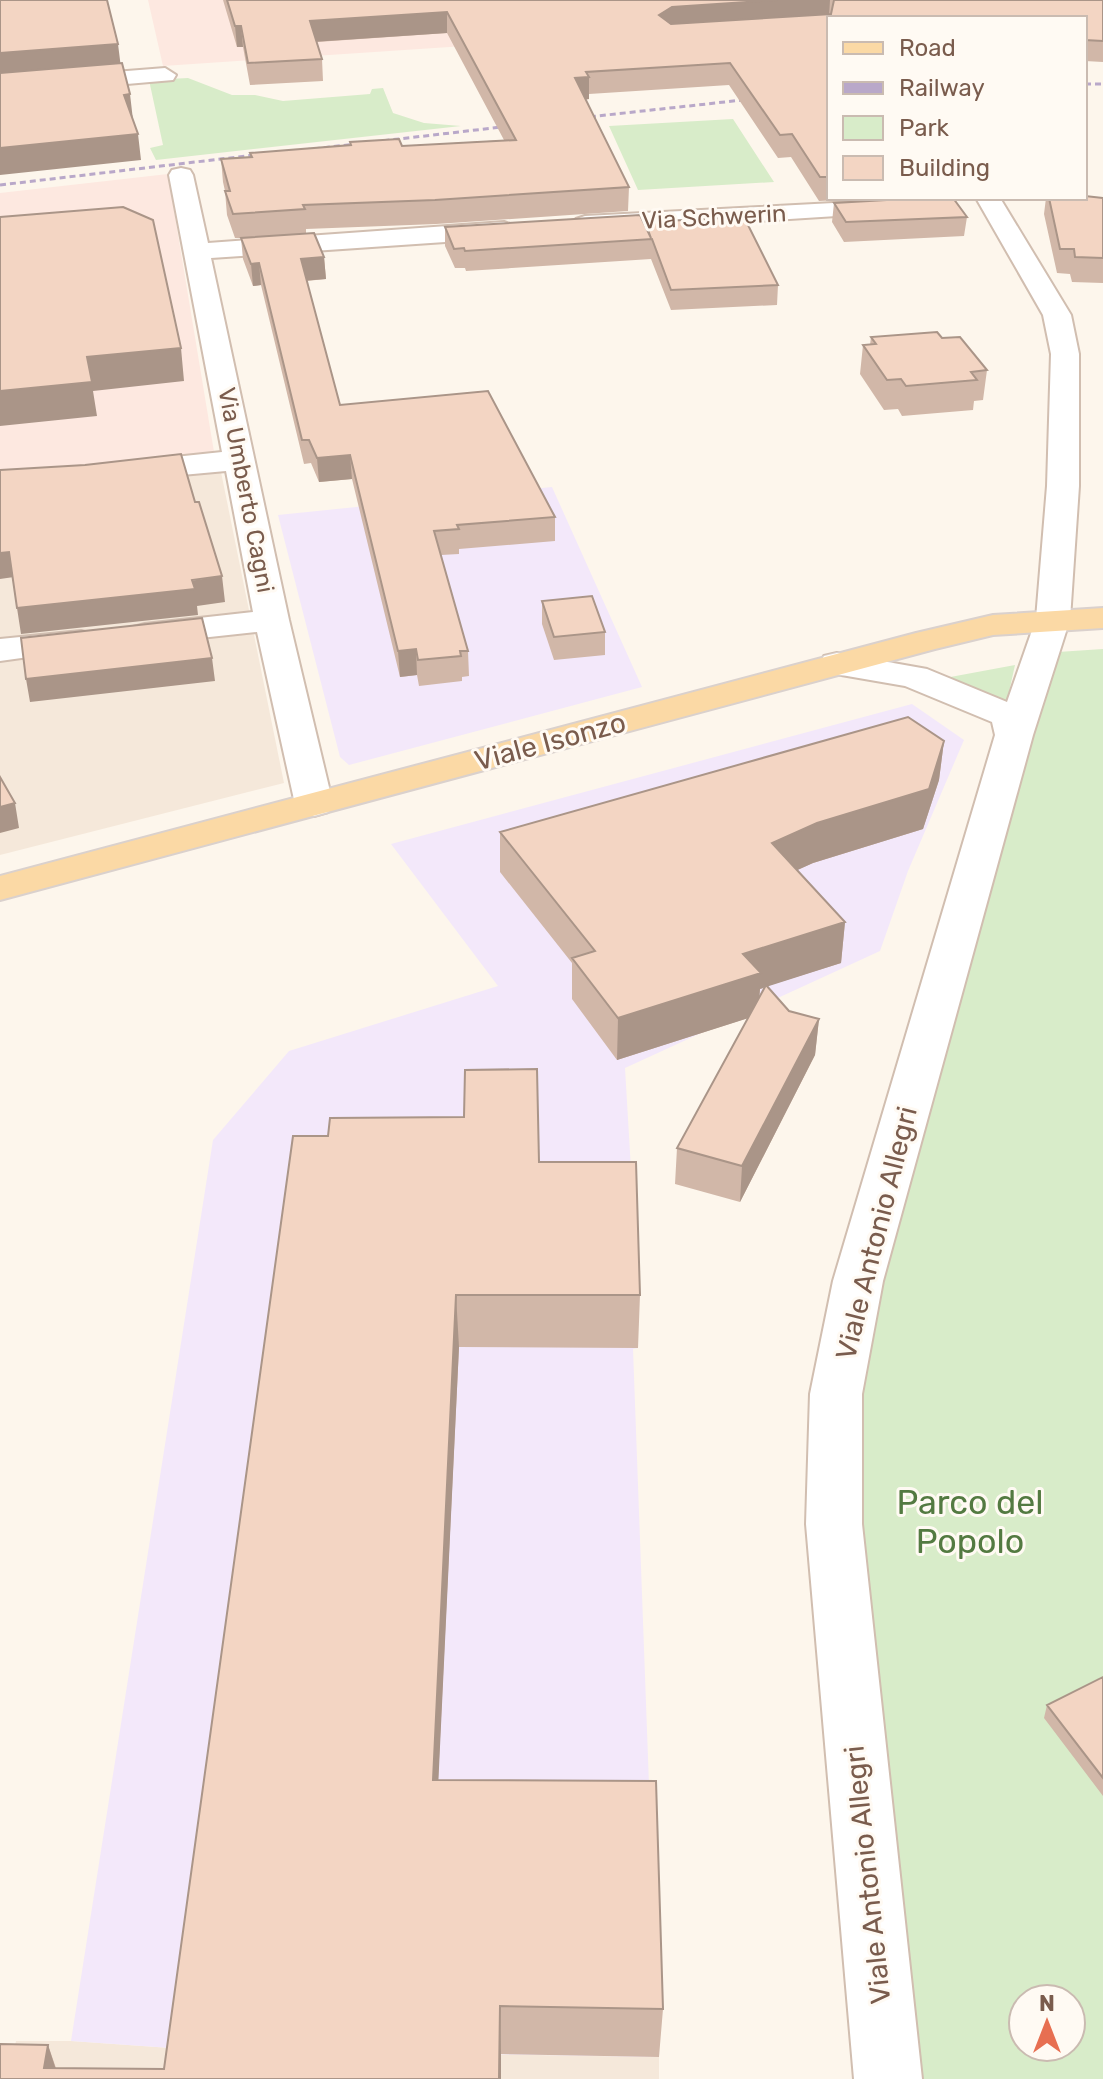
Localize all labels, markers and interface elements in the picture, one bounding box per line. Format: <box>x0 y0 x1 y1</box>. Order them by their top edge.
legend <box>827 16 1087 200</box>
text: Road <box>899 34 956 62</box>
text: Railway <box>899 74 985 102</box>
text: Park <box>899 114 950 142</box>
text: Building <box>899 154 990 182</box>
street label: Via Schwerin <box>641 199 787 235</box>
street label: Via Umberto Cagni <box>212 385 280 595</box>
street label: Viale Isonzo <box>471 705 629 777</box>
street label: Viale Antonio Allegri <box>829 1103 924 1363</box>
park label: Parco del Popolo <box>897 1482 1044 1562</box>
street label: Viale Antonio Allegri <box>838 1744 897 2006</box>
north arrow <box>1007 1983 1087 2063</box>
text: N <box>1039 1990 1055 2017</box>

